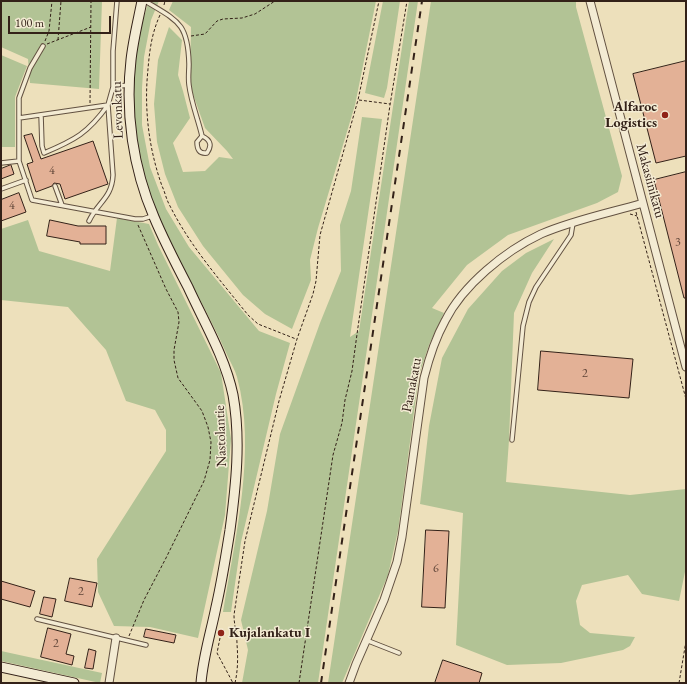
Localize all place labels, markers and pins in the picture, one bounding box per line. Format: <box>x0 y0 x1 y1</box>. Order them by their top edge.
place label: Alfaroc Logistics <box>605 99 657 132</box>
marker: Alfaroc Logistics <box>660 110 670 120</box>
place label: Kujalankatu I <box>229 625 310 641</box>
marker: Kujalankatu I <box>216 628 226 638</box>

